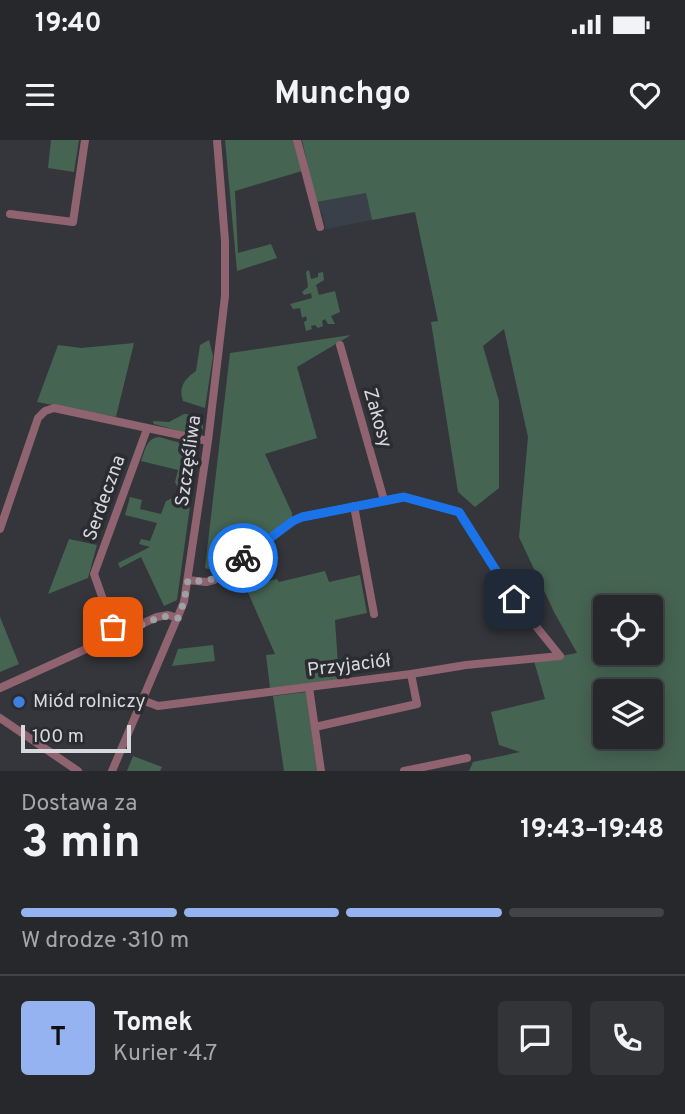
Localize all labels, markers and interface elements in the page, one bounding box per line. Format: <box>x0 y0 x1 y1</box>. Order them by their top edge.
text: 19:40 <box>35 8 102 41</box>
text: Munchgo <box>274 75 411 115</box>
icon: menu <box>21 76 59 114</box>
icon: heart <box>626 76 664 114</box>
street label: Zakosy <box>357 385 397 451</box>
street label: Szczęśliwa <box>171 414 207 508</box>
street label: Serdeczna <box>78 452 132 544</box>
courier <box>208 523 278 593</box>
icon: bike <box>224 539 262 577</box>
pin <box>484 569 544 629</box>
icon: home <box>495 580 533 618</box>
map controls <box>593 595 663 749</box>
button: locate <box>593 595 663 665</box>
pin <box>83 597 143 657</box>
icon: bag <box>94 608 132 646</box>
street label: Przyjaciół <box>306 649 392 683</box>
button: layers <box>593 679 663 749</box>
place label: Miód rolniczy <box>33 690 146 714</box>
marker: Miód rolniczy <box>11 694 27 710</box>
scale bar <box>21 722 131 754</box>
text: 100 m <box>32 725 84 749</box>
text: Dostawa za <box>21 790 137 819</box>
text: 19:43–19:48 <box>520 814 664 847</box>
text: 3 min <box>21 815 141 874</box>
text: W drodze · 310 m <box>21 927 189 956</box>
button: chat <box>498 1001 572 1075</box>
button: phone <box>590 1001 664 1075</box>
text: Tomek <box>113 1007 193 1040</box>
text: T <box>50 1022 66 1055</box>
text: Kurier · 4.7 <box>113 1040 217 1069</box>

